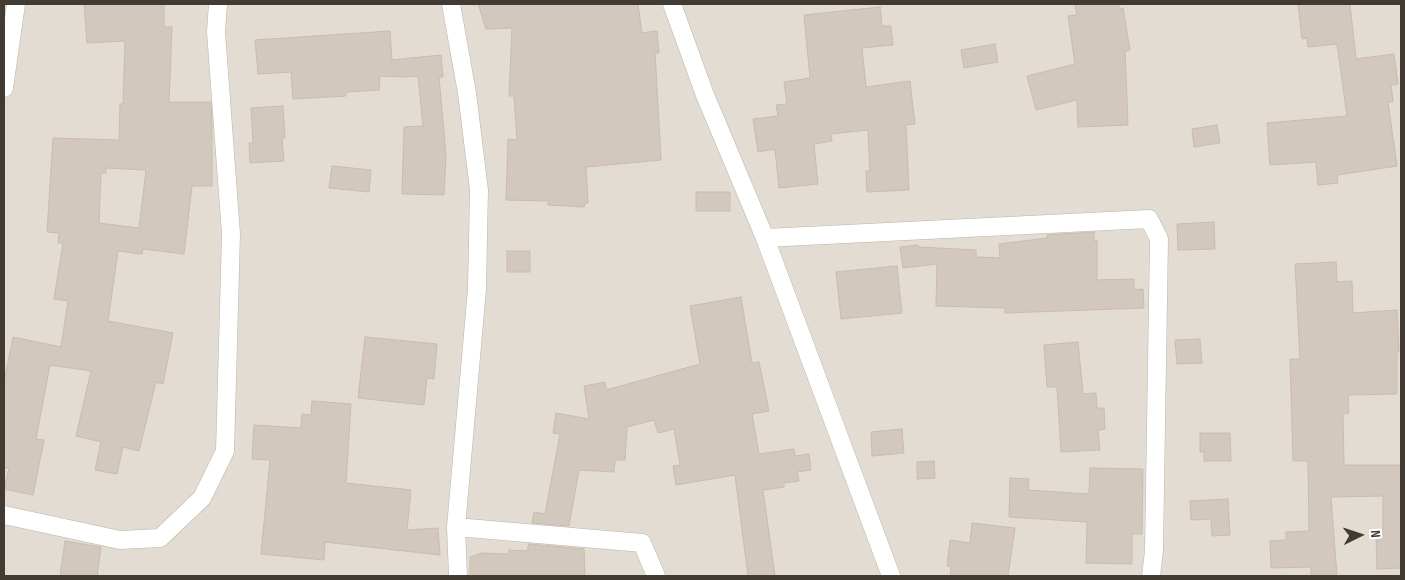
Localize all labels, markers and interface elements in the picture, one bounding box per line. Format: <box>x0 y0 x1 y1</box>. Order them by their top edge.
north arrow <box>1335 510 1385 560</box>
text: N <box>1367 530 1384 538</box>

